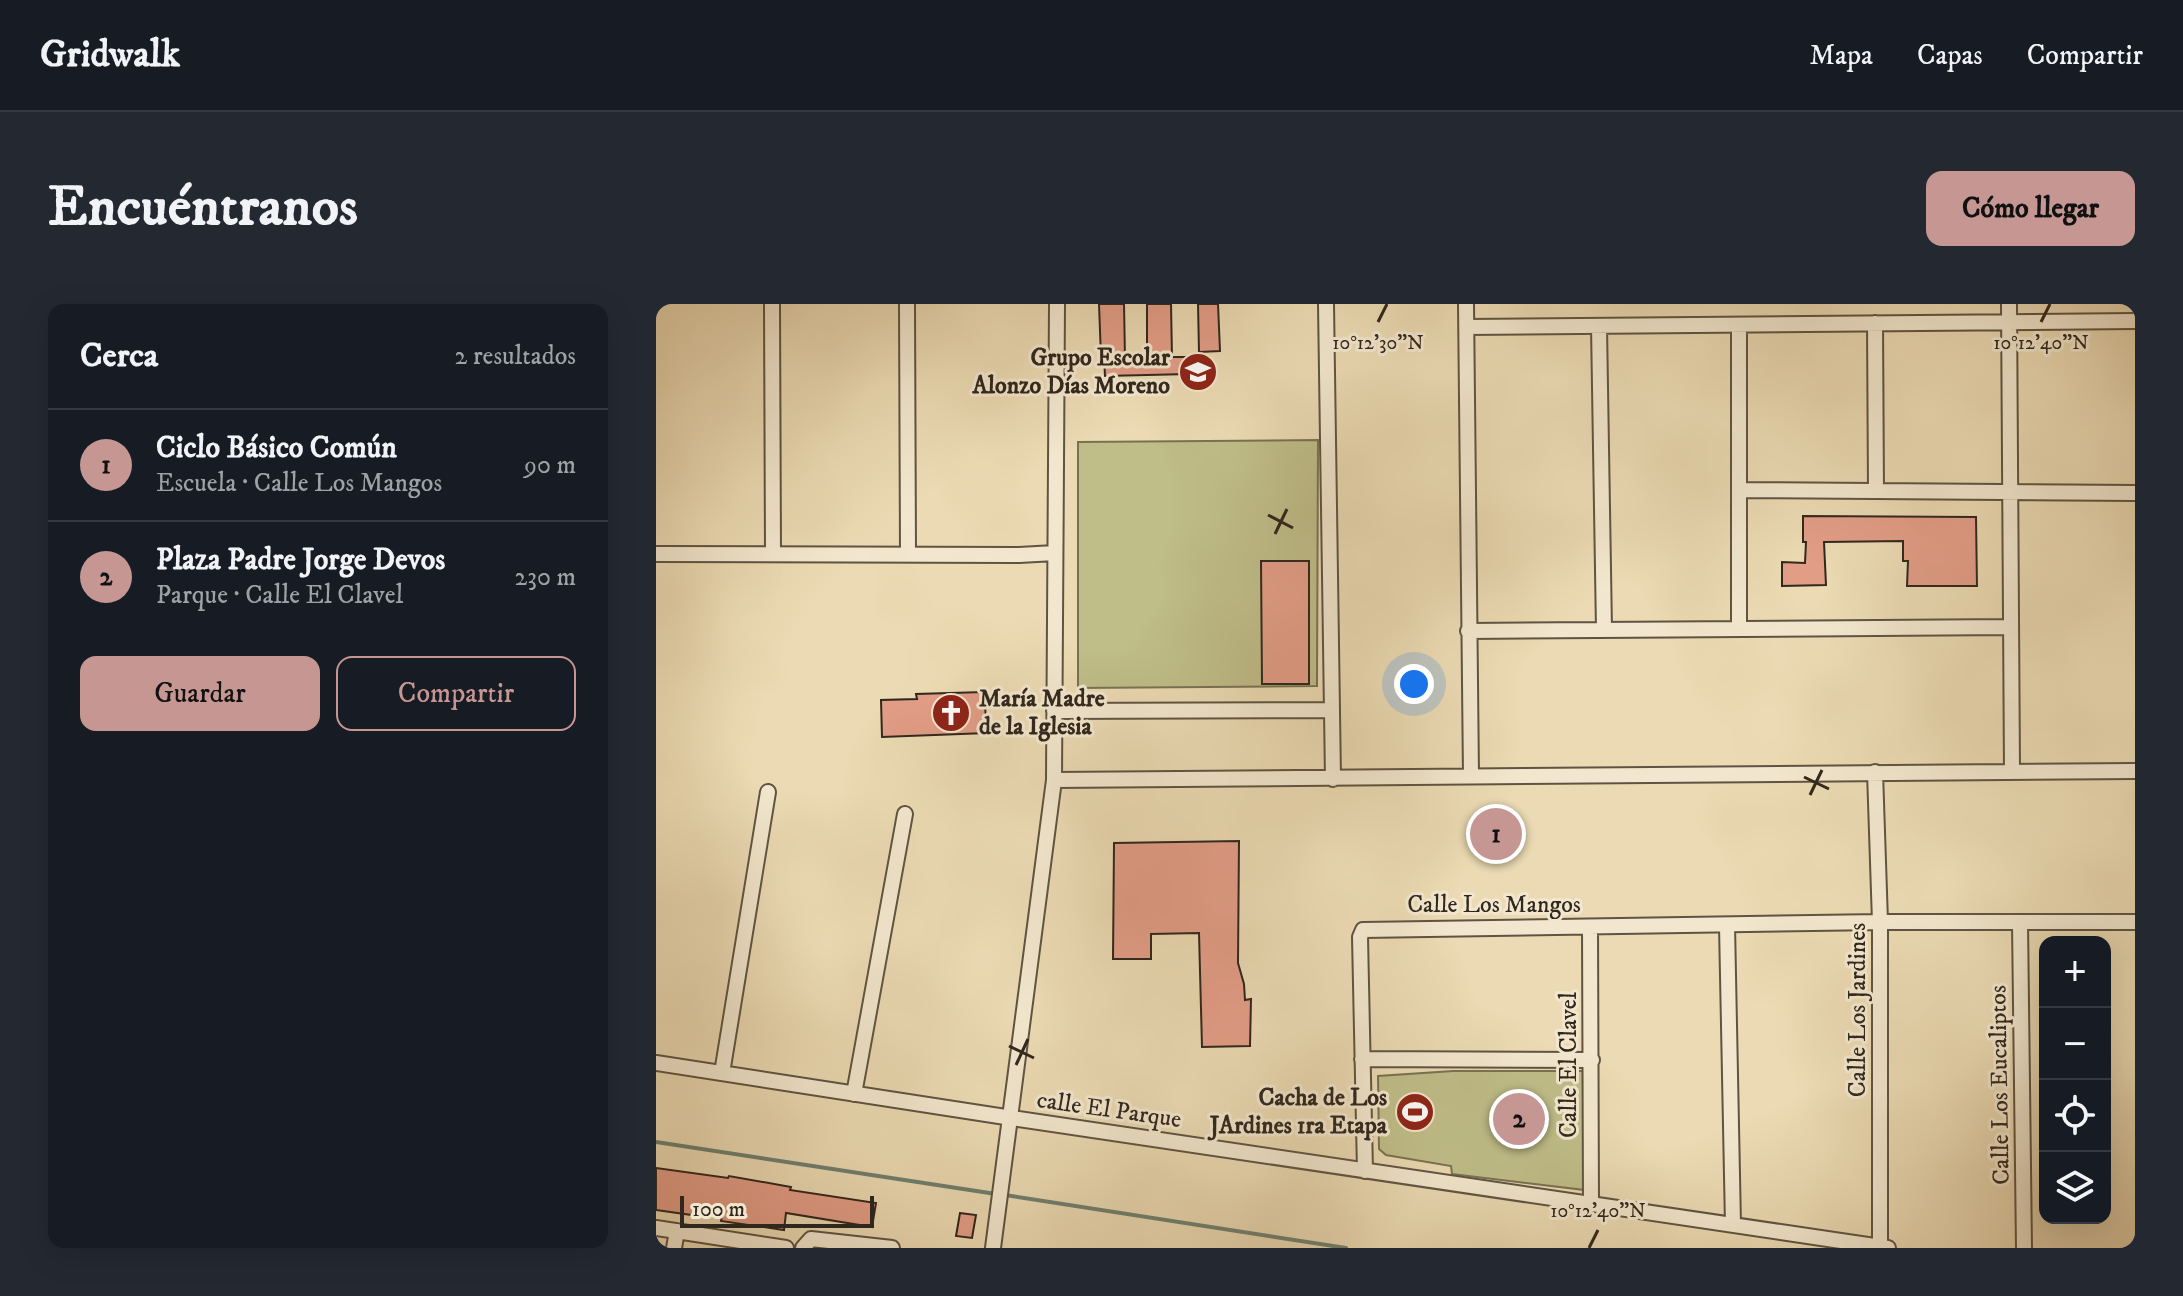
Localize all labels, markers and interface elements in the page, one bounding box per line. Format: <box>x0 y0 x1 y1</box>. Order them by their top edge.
text: Gridwalk <box>40 31 180 79</box>
text: Mapa <box>1809 38 1873 73</box>
text: Capas <box>1917 38 1983 73</box>
text: Compartir <box>2027 38 2143 73</box>
button: Cómo llegar <box>1926 171 2135 246</box>
text: Encuéntranos <box>48 173 358 243</box>
text: 10°12'30"N <box>1332 331 1424 356</box>
text: 10°12'40"N <box>1993 331 2089 356</box>
text: Cerca <box>80 335 158 377</box>
text: 2 resultados <box>455 340 576 373</box>
place label: Grupo Escolar Alonzo Días Moreno <box>972 343 1171 401</box>
school or university icon: Grupo Escolar Alonzo Días Moreno <box>1177 351 1219 393</box>
text: Ciclo Básico Común <box>156 430 397 467</box>
text: 1 <box>101 449 111 482</box>
text: 90 m <box>524 449 576 482</box>
text: Escuela · Calle Los Mangos <box>156 467 442 500</box>
text: Plaza Padre Jorge Devos <box>156 542 445 579</box>
text: 2 <box>100 561 112 594</box>
text: 230 m <box>514 561 576 594</box>
text: Parque · Calle El Clavel <box>156 579 403 612</box>
button: Guardar <box>80 656 320 731</box>
button: Compartir <box>336 656 576 731</box>
your location <box>1394 664 1434 704</box>
place label: María Madre de la Iglesia <box>979 684 1105 742</box>
church icon: María Madre de la Iglesia <box>930 692 972 734</box>
pin: 1 <box>1470 804 1522 864</box>
street label: Calle Los Mangos <box>1407 890 1581 920</box>
street label: Calle Los Jardines <box>1843 923 1873 1097</box>
map controls <box>2039 936 2111 1224</box>
button: + <box>2039 936 2111 1008</box>
street label: Calle Los Eucaliptos <box>1983 985 2017 1185</box>
street label: Calle El Clavel <box>1554 991 1584 1138</box>
button: − <box>2039 1008 2111 1080</box>
button: locate <box>2039 1080 2111 1152</box>
place label: Cacha de Los JArdines 1ra Etapa <box>1207 1083 1388 1141</box>
street label: calle El Parque <box>1035 1085 1183 1135</box>
pin: 2 <box>1493 1089 1545 1149</box>
sports icon: Cacha de Los JArdines 1ra Etapa <box>1394 1091 1436 1133</box>
button: layers <box>2039 1152 2111 1224</box>
scale bar <box>680 1192 874 1228</box>
text: 100 m <box>692 1196 745 1223</box>
text: 10°12'40"N <box>1550 1199 1646 1224</box>

